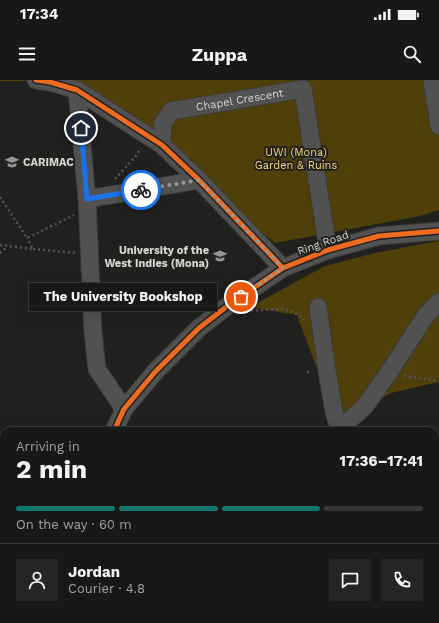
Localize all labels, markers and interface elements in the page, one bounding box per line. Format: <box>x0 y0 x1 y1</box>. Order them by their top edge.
text: 17:34 <box>20 5 58 23</box>
icon: menu <box>16 43 38 65</box>
icon: search <box>401 43 423 65</box>
text: Zuppa <box>192 44 247 65</box>
street label: Chapel Crescent <box>195 86 285 113</box>
pin <box>64 111 98 145</box>
icon: home <box>70 117 92 139</box>
park label: UWI (Mona) Garden & Ruins <box>255 146 337 172</box>
school or university icon: CARIMAC <box>4 154 20 170</box>
place label: CARIMAC <box>23 156 74 169</box>
courier <box>121 170 161 210</box>
icon: bike <box>130 179 152 201</box>
street label: Ring Road <box>296 228 350 258</box>
place label: University of the West Indies (Mona) <box>104 244 209 270</box>
school or university icon: University of the West Indies (Mona) <box>212 248 228 264</box>
pin <box>224 280 258 314</box>
callout: The University Bookshop <box>29 283 217 311</box>
icon: bag <box>230 286 252 308</box>
text: The University Bookshop <box>43 289 203 304</box>
text: Arriving in <box>16 439 80 454</box>
text: 17:36–17:41 <box>340 452 423 470</box>
text: 2 min <box>16 454 87 484</box>
text: On the way · 60 m <box>16 517 132 532</box>
button: person <box>16 559 58 601</box>
button: chat <box>329 559 371 601</box>
button: phone <box>381 559 423 601</box>
text: Jordan <box>68 563 120 581</box>
text: Courier · 4.8 <box>68 581 145 596</box>

